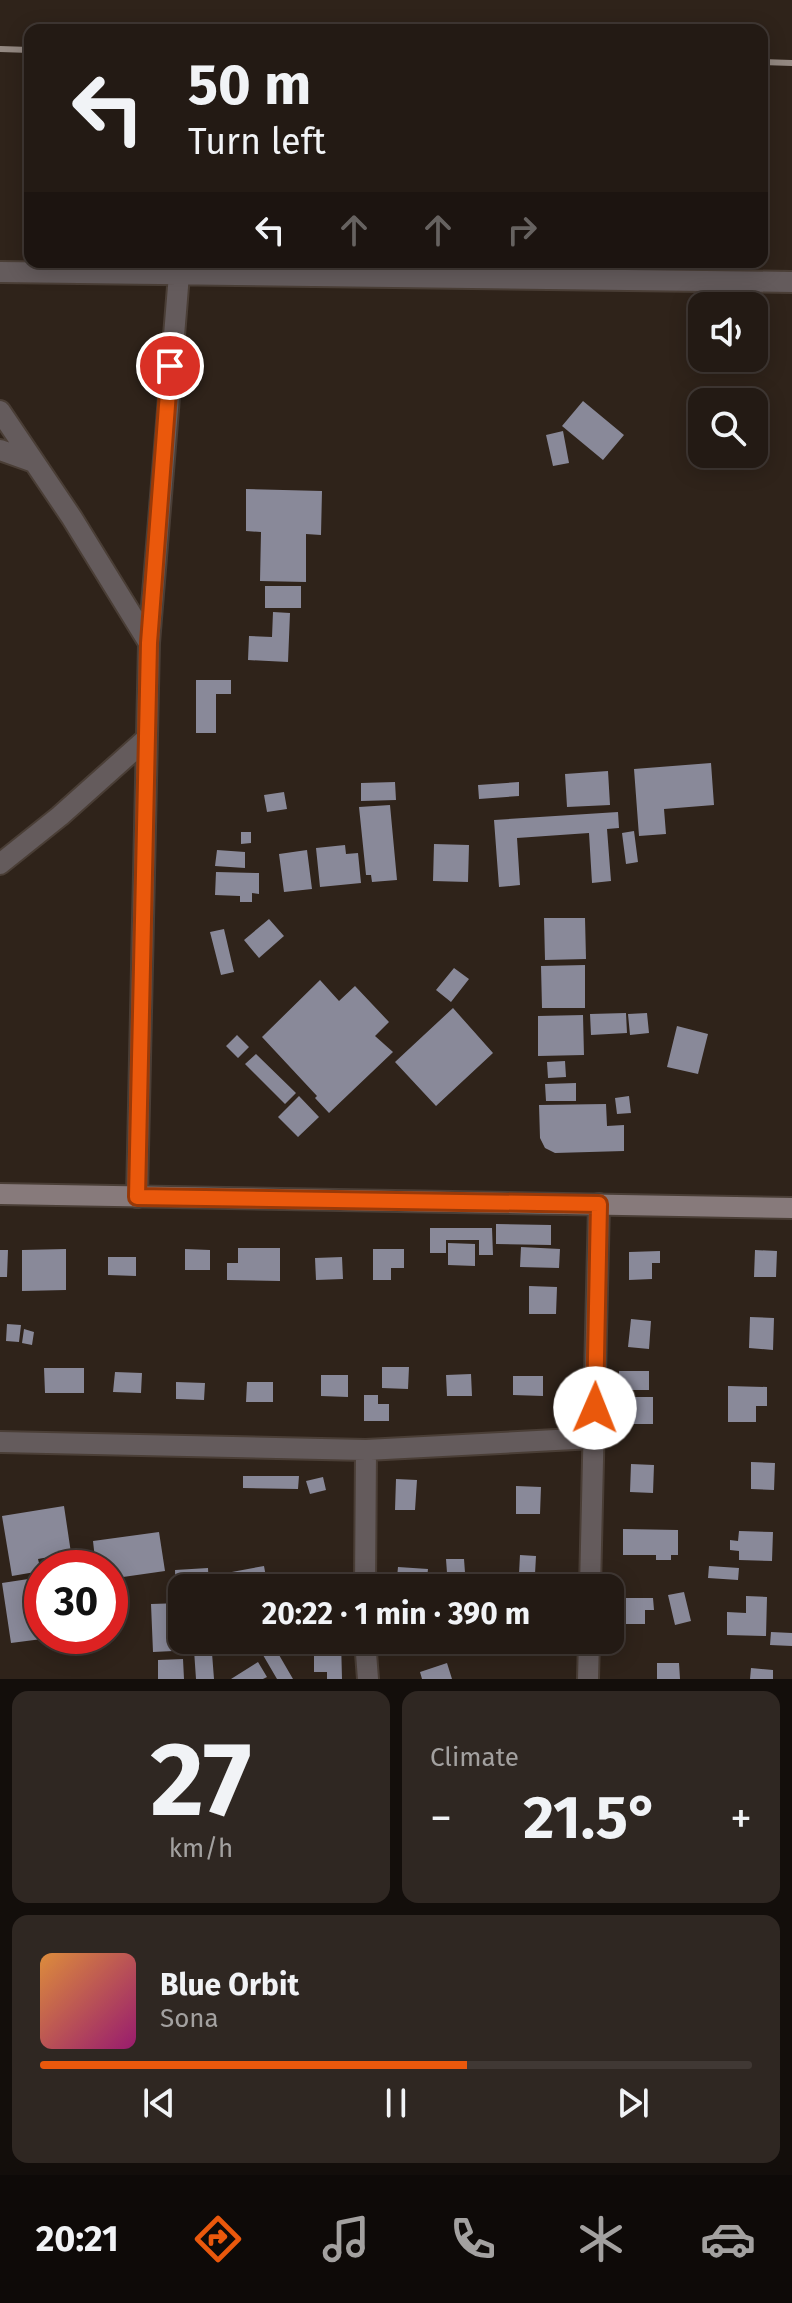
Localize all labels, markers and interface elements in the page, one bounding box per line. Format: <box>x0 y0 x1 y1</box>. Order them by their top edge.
text: 50 m <box>188 52 311 119</box>
icon: left <box>56 56 160 160</box>
text: Turn left <box>188 120 326 164</box>
icon: left <box>248 208 292 252</box>
icon: ahead <box>332 208 376 252</box>
icon: ahead <box>416 208 460 252</box>
icon: right <box>500 208 544 252</box>
map controls <box>688 292 768 468</box>
button: sound <box>688 292 768 372</box>
pin <box>136 332 204 400</box>
icon: arrive <box>148 344 192 388</box>
button: search <box>688 388 768 468</box>
position arrow <box>553 1366 637 1450</box>
speed limit sign: 30 <box>24 1550 128 1654</box>
text: 20:22 · 1 min · 390 m <box>262 1596 530 1632</box>
text: 27 <box>150 1718 252 1843</box>
text: Climate <box>430 1742 519 1773</box>
text: 21.5° <box>523 1782 659 1854</box>
text: − <box>430 1792 452 1845</box>
text: + <box>730 1792 752 1845</box>
text: km/h <box>169 1833 233 1864</box>
text: Blue Orbit <box>160 1967 299 2003</box>
text: Sona <box>160 2003 219 2034</box>
icon: previous <box>137 2081 181 2125</box>
icon: pause <box>374 2081 418 2125</box>
icon: next <box>611 2081 655 2125</box>
icon: directions <box>190 2211 246 2267</box>
icon: music <box>318 2211 374 2267</box>
icon: phone <box>445 2211 501 2267</box>
icon: climate <box>573 2211 629 2267</box>
icon: car <box>700 2211 756 2267</box>
text: 20:21 <box>36 2217 119 2261</box>

